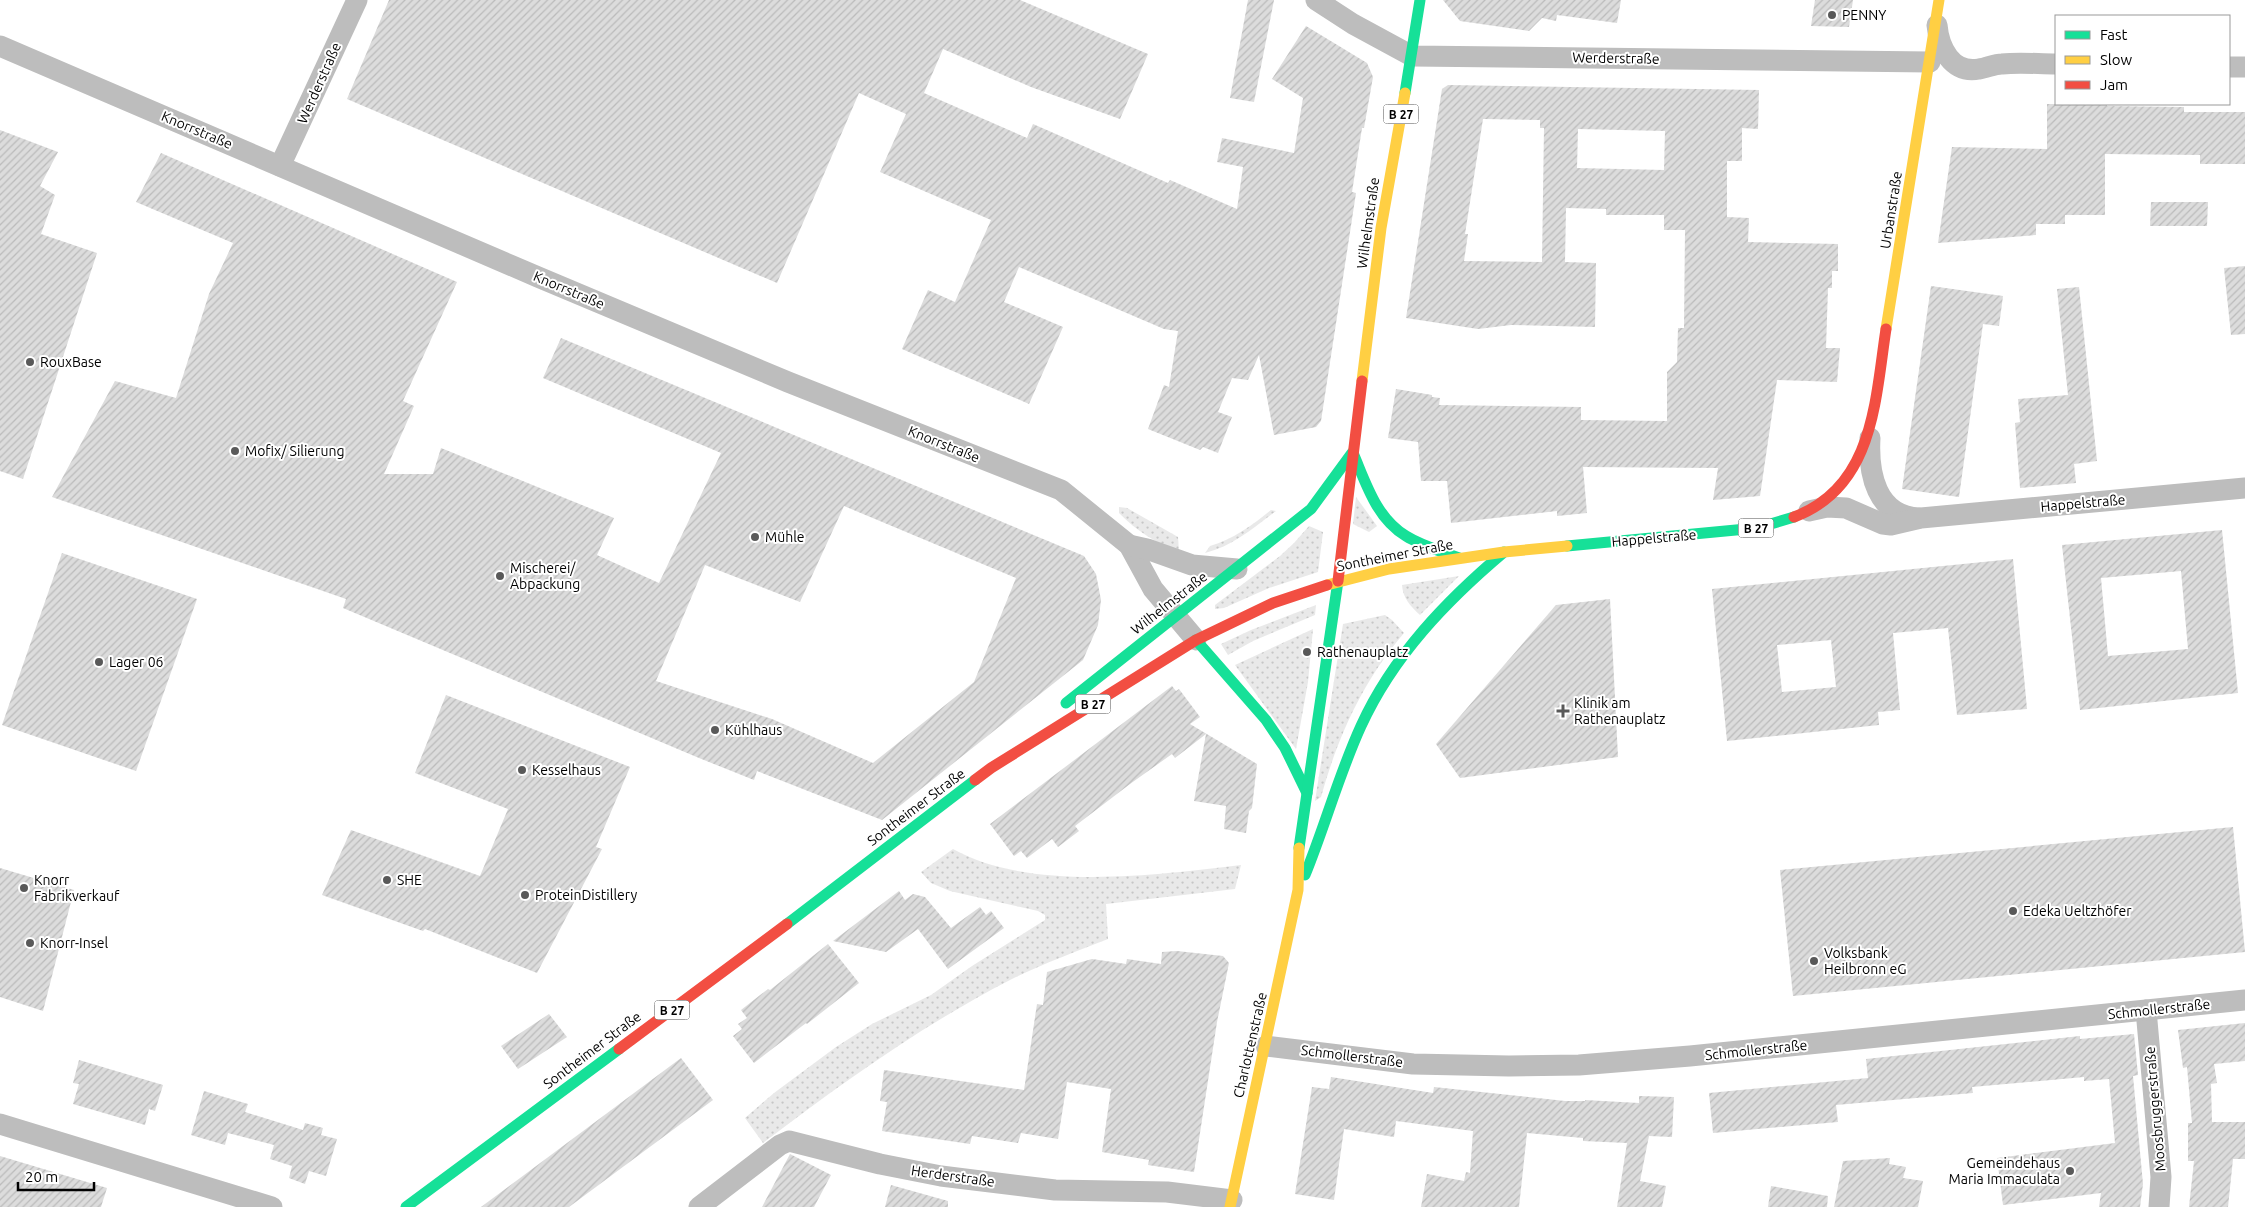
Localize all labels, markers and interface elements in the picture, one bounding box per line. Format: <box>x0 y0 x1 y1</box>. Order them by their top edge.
place label: PENNY <box>1842 7 1886 23</box>
marker: PENNY <box>1826 9 1838 21</box>
legend <box>2055 15 2230 105</box>
text: Fast <box>2100 26 2128 43</box>
street label: Werderstraße <box>294 40 344 126</box>
street label: Werderstraße <box>1572 49 1660 67</box>
text: Slow <box>2100 51 2133 68</box>
text: Jam <box>2100 76 2128 93</box>
road number: B 27 <box>1384 105 1418 124</box>
street label: Knorrstraße <box>159 108 235 152</box>
street label: Urbanstraße <box>1877 170 1905 250</box>
street label: Wilhelmstraße <box>1354 176 1382 270</box>
street label: Knorrstraße <box>531 268 607 312</box>
place label: RouxBase <box>40 354 102 370</box>
marker: RouxBase <box>24 356 36 368</box>
street label: Knorrstraße <box>906 422 982 466</box>
place label: Mofix/ Silierung <box>245 443 344 459</box>
marker: Mofix/ Silierung <box>229 445 241 457</box>
street label: Happelstraße <box>2040 491 2126 515</box>
road number: B 27 <box>1738 518 1774 538</box>
street label: Happelstraße <box>1611 526 1697 550</box>
place label: Mühle <box>765 529 805 545</box>
marker: Mühle <box>749 531 761 543</box>
street label: Sontheimer Straße <box>1336 536 1454 574</box>
place label: Mischerei/ Abpackung <box>510 560 580 592</box>
street label: Wilhelmstraße <box>1128 568 1210 638</box>
marker: Mischerei/ Abpackung <box>494 570 506 582</box>
place label: Rathenauplatz <box>1317 644 1408 660</box>
marker: Rathenauplatz <box>1301 646 1313 658</box>
place label: Lager 06 <box>109 654 164 670</box>
marker: Lager 06 <box>93 656 105 668</box>
road number: B 27 <box>1076 694 1110 714</box>
place label: Klinik am Rathenauplatz <box>1574 695 1665 727</box>
marker: Klinik am Rathenauplatz <box>1556 704 1570 718</box>
place label: Kühlhaus <box>725 722 782 738</box>
marker: Kühlhaus <box>709 724 721 736</box>
place label: Kesselhaus <box>532 762 601 778</box>
marker: Kesselhaus <box>516 764 528 776</box>
street label: Sontheimer Straße <box>864 765 968 849</box>
place label: Knorr Fabrikverkauf <box>34 872 120 904</box>
place label: SHE <box>397 872 422 888</box>
marker: SHE <box>381 874 393 886</box>
marker: Knorr Fabrikverkauf <box>18 882 30 894</box>
place label: ProteinDistillery <box>535 887 637 903</box>
marker: ProteinDistillery <box>519 889 531 901</box>
place label: Edeka Ueltzhöfer <box>2023 903 2132 919</box>
marker: Edeka Ueltzhöfer <box>2007 905 2019 917</box>
place label: Knorr-Insel <box>40 935 108 951</box>
marker: Knorr-Insel <box>24 937 36 949</box>
place label: Volksbank Heilbronn eG <box>1824 945 1906 977</box>
marker: Volksbank Heilbronn eG <box>1808 955 1820 967</box>
street label: Charlottenstraße <box>1230 991 1270 1099</box>
street label: Schmollerstraße <box>2107 996 2211 1022</box>
road number: B 27 <box>654 1000 690 1020</box>
street label: Sontheimer Straße <box>540 1008 644 1092</box>
street label: Schmollerstraße <box>1704 1037 1808 1063</box>
street label: Schmollerstraße <box>1300 1042 1404 1070</box>
street label: Moosbruggerstraße <box>2142 1046 2168 1172</box>
place label: Gemeindehaus Maria Immaculata <box>1949 1155 2060 1187</box>
scale bar <box>18 1160 94 1192</box>
street label: Herderstraße <box>910 1162 996 1190</box>
marker: Gemeindehaus Maria Immaculata <box>2064 1165 2076 1177</box>
text: 20 m <box>25 1168 58 1185</box>

